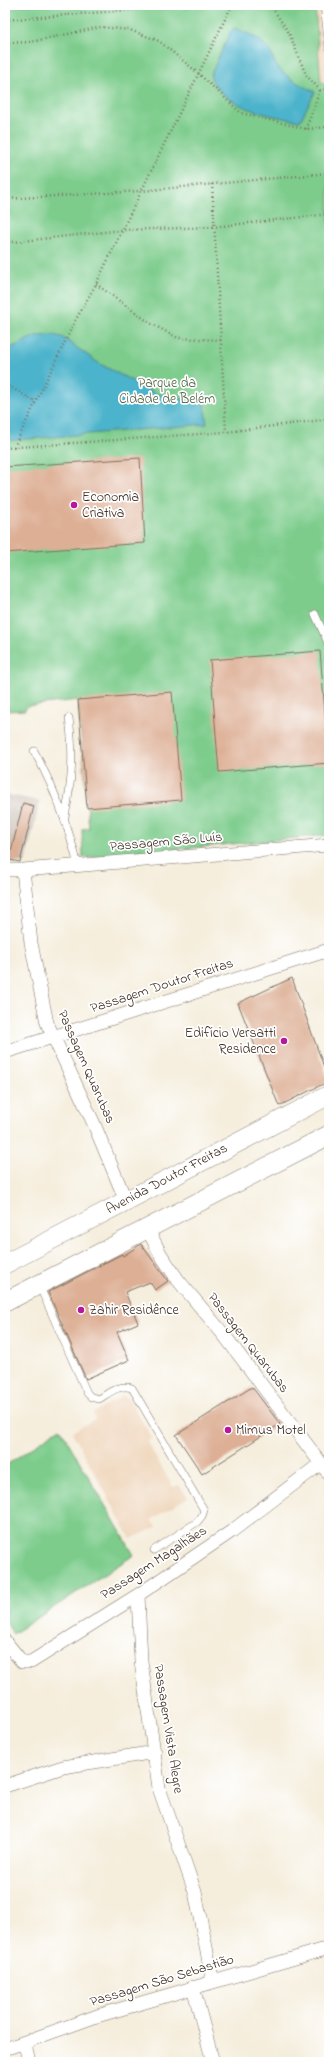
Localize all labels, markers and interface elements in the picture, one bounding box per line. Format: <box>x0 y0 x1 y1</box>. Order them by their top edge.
park label: Parque da Cidade de Belém <box>119 373 215 410</box>
place label: Economia Criativa <box>82 487 139 524</box>
marker: Economia Criativa <box>69 500 79 510</box>
street label: Passagem São Luís <box>109 827 223 858</box>
street label: Passagem Doutor Freitas <box>88 953 237 1020</box>
street label: Passagem Quarubas <box>51 1007 121 1128</box>
place label: Edifício Versatti Residence <box>185 1023 277 1060</box>
marker: Edifício Versatti Residence <box>279 1036 289 1046</box>
street label: Avenida Doutor Freitas <box>103 1138 231 1220</box>
street label: Passagem Quarubas <box>201 1288 294 1398</box>
place label: Zahir Residênce <box>89 1300 179 1321</box>
marker: Zahir Residênce <box>76 1305 86 1315</box>
place label: Mimus Motel <box>236 1420 306 1441</box>
marker: Mimus Motel <box>223 1425 233 1435</box>
street label: Passagem Magalhães <box>97 1521 212 1606</box>
street label: Passagem Vista Alegre <box>146 1663 189 1796</box>
street label: Passagem São Sebastião <box>88 1949 237 2014</box>

